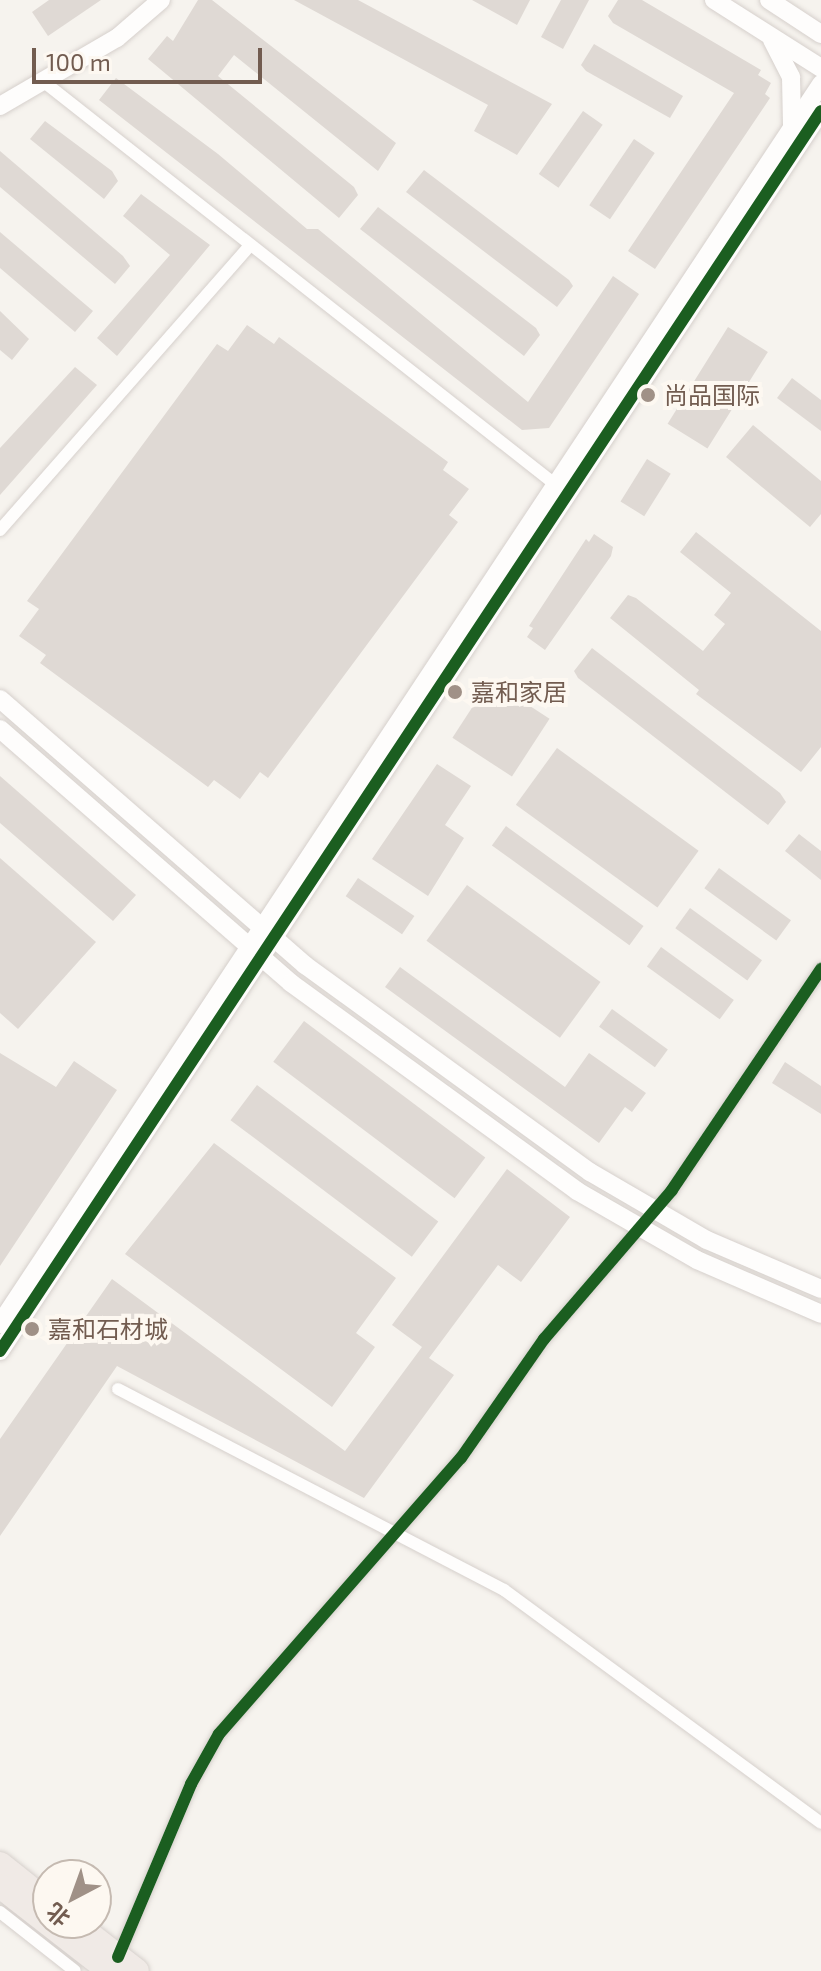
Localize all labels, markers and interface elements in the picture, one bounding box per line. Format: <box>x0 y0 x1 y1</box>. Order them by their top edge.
scale bar <box>36 32 266 82</box>
text: 100 m <box>46 47 111 76</box>
place label: 尚品国际 <box>664 381 760 409</box>
marker: 尚品国际 <box>639 386 657 404</box>
place label: 嘉和家居 <box>471 678 567 706</box>
marker: 嘉和家居 <box>446 683 464 701</box>
place label: 嘉和石材城 <box>48 1315 168 1343</box>
marker: 嘉和石材城 <box>23 1320 41 1338</box>
north arrow <box>32 1859 112 1939</box>
text: 北 <box>41 1899 74 1933</box>

